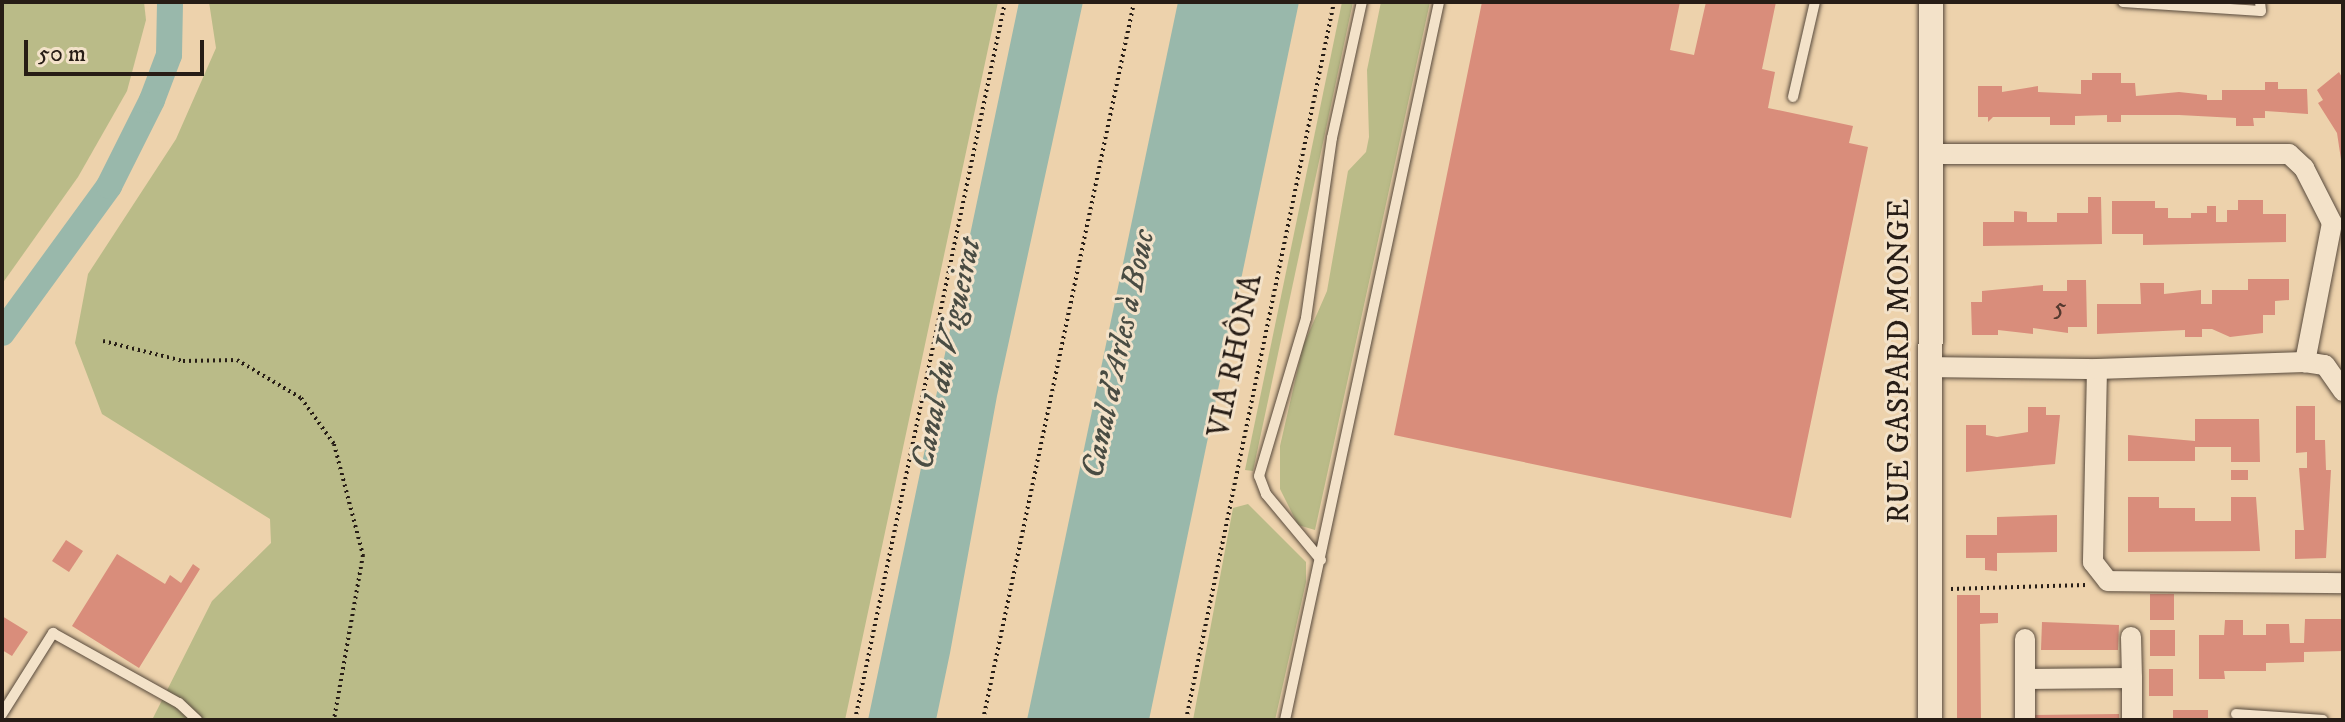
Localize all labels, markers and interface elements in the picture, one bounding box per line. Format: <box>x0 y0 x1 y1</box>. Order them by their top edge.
scale bar <box>28 24 208 74</box>
text: 50 m <box>38 39 86 69</box>
street label: RUE GASPARD MONGE <box>1882 198 1918 524</box>
water label: Canal d'Arles à Bouc <box>1074 226 1164 482</box>
water label: Canal du Vigueirat <box>904 235 990 473</box>
street label: VIA RHÔNA <box>1201 271 1271 441</box>
house number: 5 <box>2054 292 2066 324</box>

